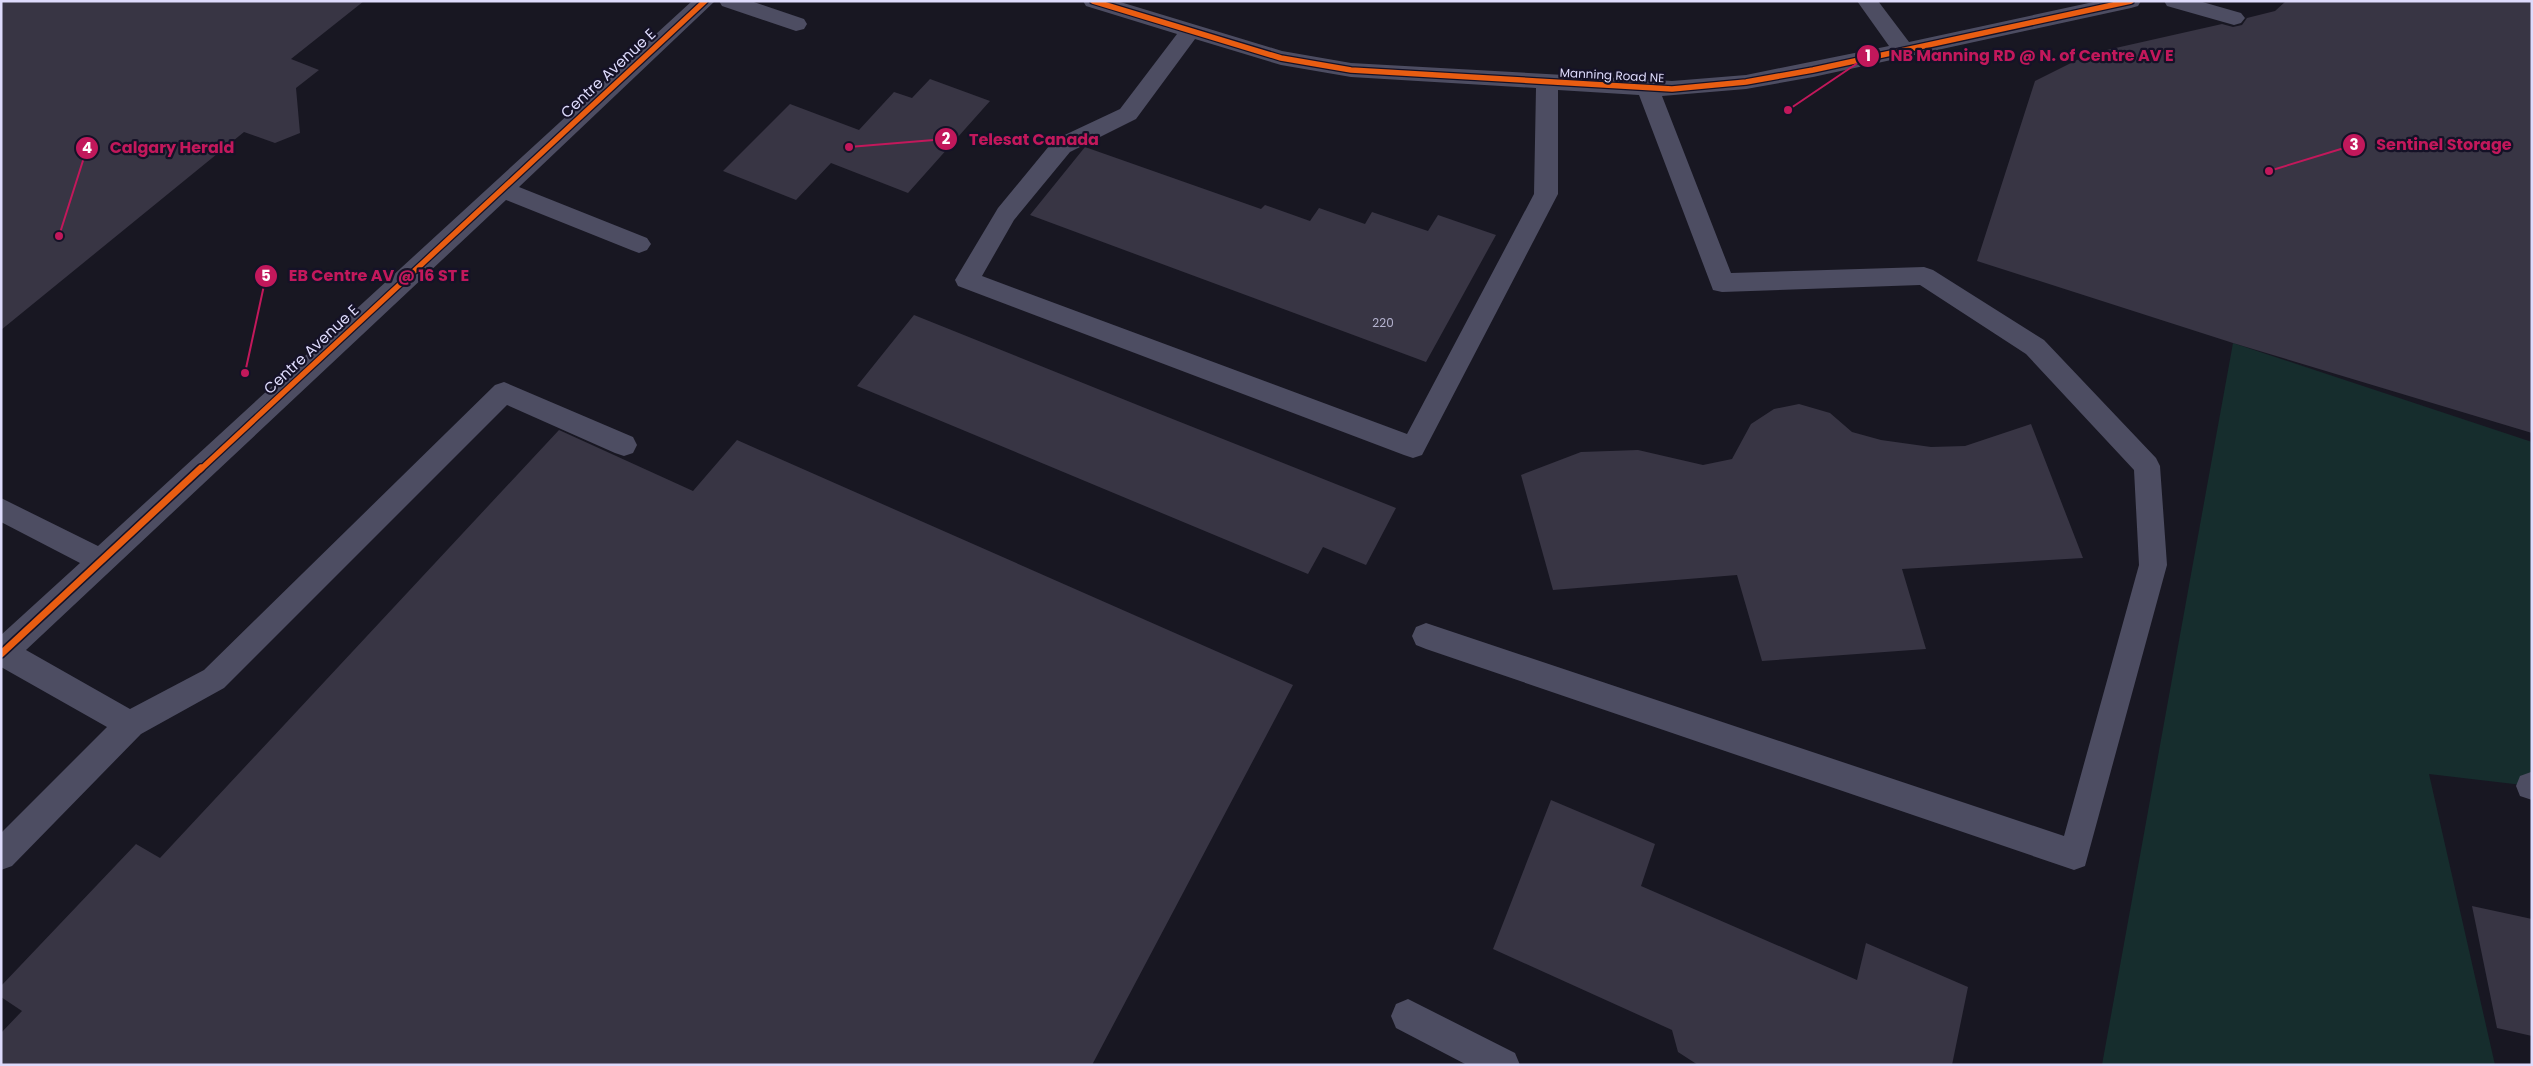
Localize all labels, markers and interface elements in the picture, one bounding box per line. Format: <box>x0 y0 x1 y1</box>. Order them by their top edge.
street label: Centre Avenue E <box>556 23 660 123</box>
callout: NB Manning RD @ N. of Centre AV E <box>1855 40 2183 71</box>
text: NB Manning RD @ N. of Centre AV E <box>1890 44 2174 67</box>
text: 1 <box>1865 45 1871 66</box>
street label: Manning Road NE <box>1559 64 1665 86</box>
callout: Telesat Canada <box>934 123 1109 154</box>
text: 2 <box>942 128 951 149</box>
text: Telesat Canada <box>969 128 1099 151</box>
callout: Sentinel Storage <box>2342 129 2522 160</box>
callout: Calgary Herald <box>74 132 244 163</box>
text: Sentinel Storage <box>2376 133 2512 156</box>
text: 3 <box>2349 134 2359 155</box>
text: Calgary Herald <box>110 136 234 159</box>
text: 4 <box>82 137 92 158</box>
callout: EB Centre AV @ 16 ST E <box>253 260 479 291</box>
text: EB Centre AV @ 16 ST E <box>289 264 469 287</box>
text: 5 <box>261 265 271 286</box>
street label: Centre Avenue E <box>259 299 363 399</box>
house number: 220 <box>1372 314 1394 331</box>

